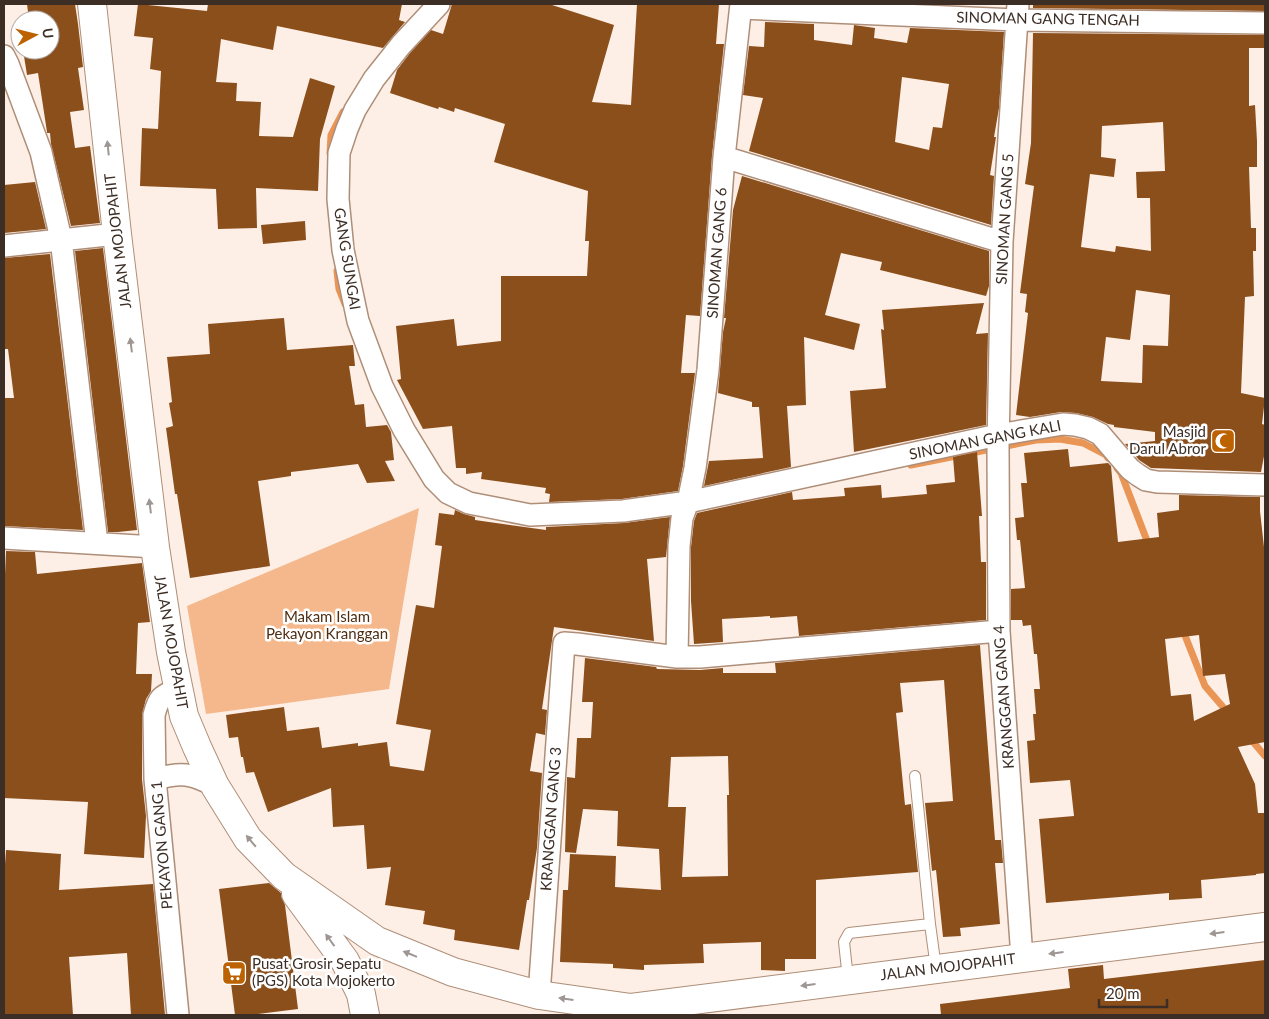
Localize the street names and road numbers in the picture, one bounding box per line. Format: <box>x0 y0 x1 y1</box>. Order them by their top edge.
street label: SINOMAN GANG TENGAH <box>956 7 1140 29</box>
street label: SINOMAN GANG 5 <box>992 153 1016 285</box>
street label: JALAN MOJOPAHIT <box>100 172 134 310</box>
street label: SINOMAN GANG 6 <box>702 187 730 319</box>
street label: GANG SUNGAI <box>331 207 365 311</box>
street label: SINOMAN GANG KALI <box>907 415 1062 463</box>
street label: JALAN MOJOPAHIT <box>151 573 193 711</box>
street label: KRANGGAN GANG 4 <box>989 624 1017 770</box>
street label: KRANGGAN GANG 3 <box>536 746 564 891</box>
street label: PEKAYON GANG 1 <box>146 780 176 910</box>
street label: JALAN MOJOPAHIT <box>879 949 1017 983</box>

